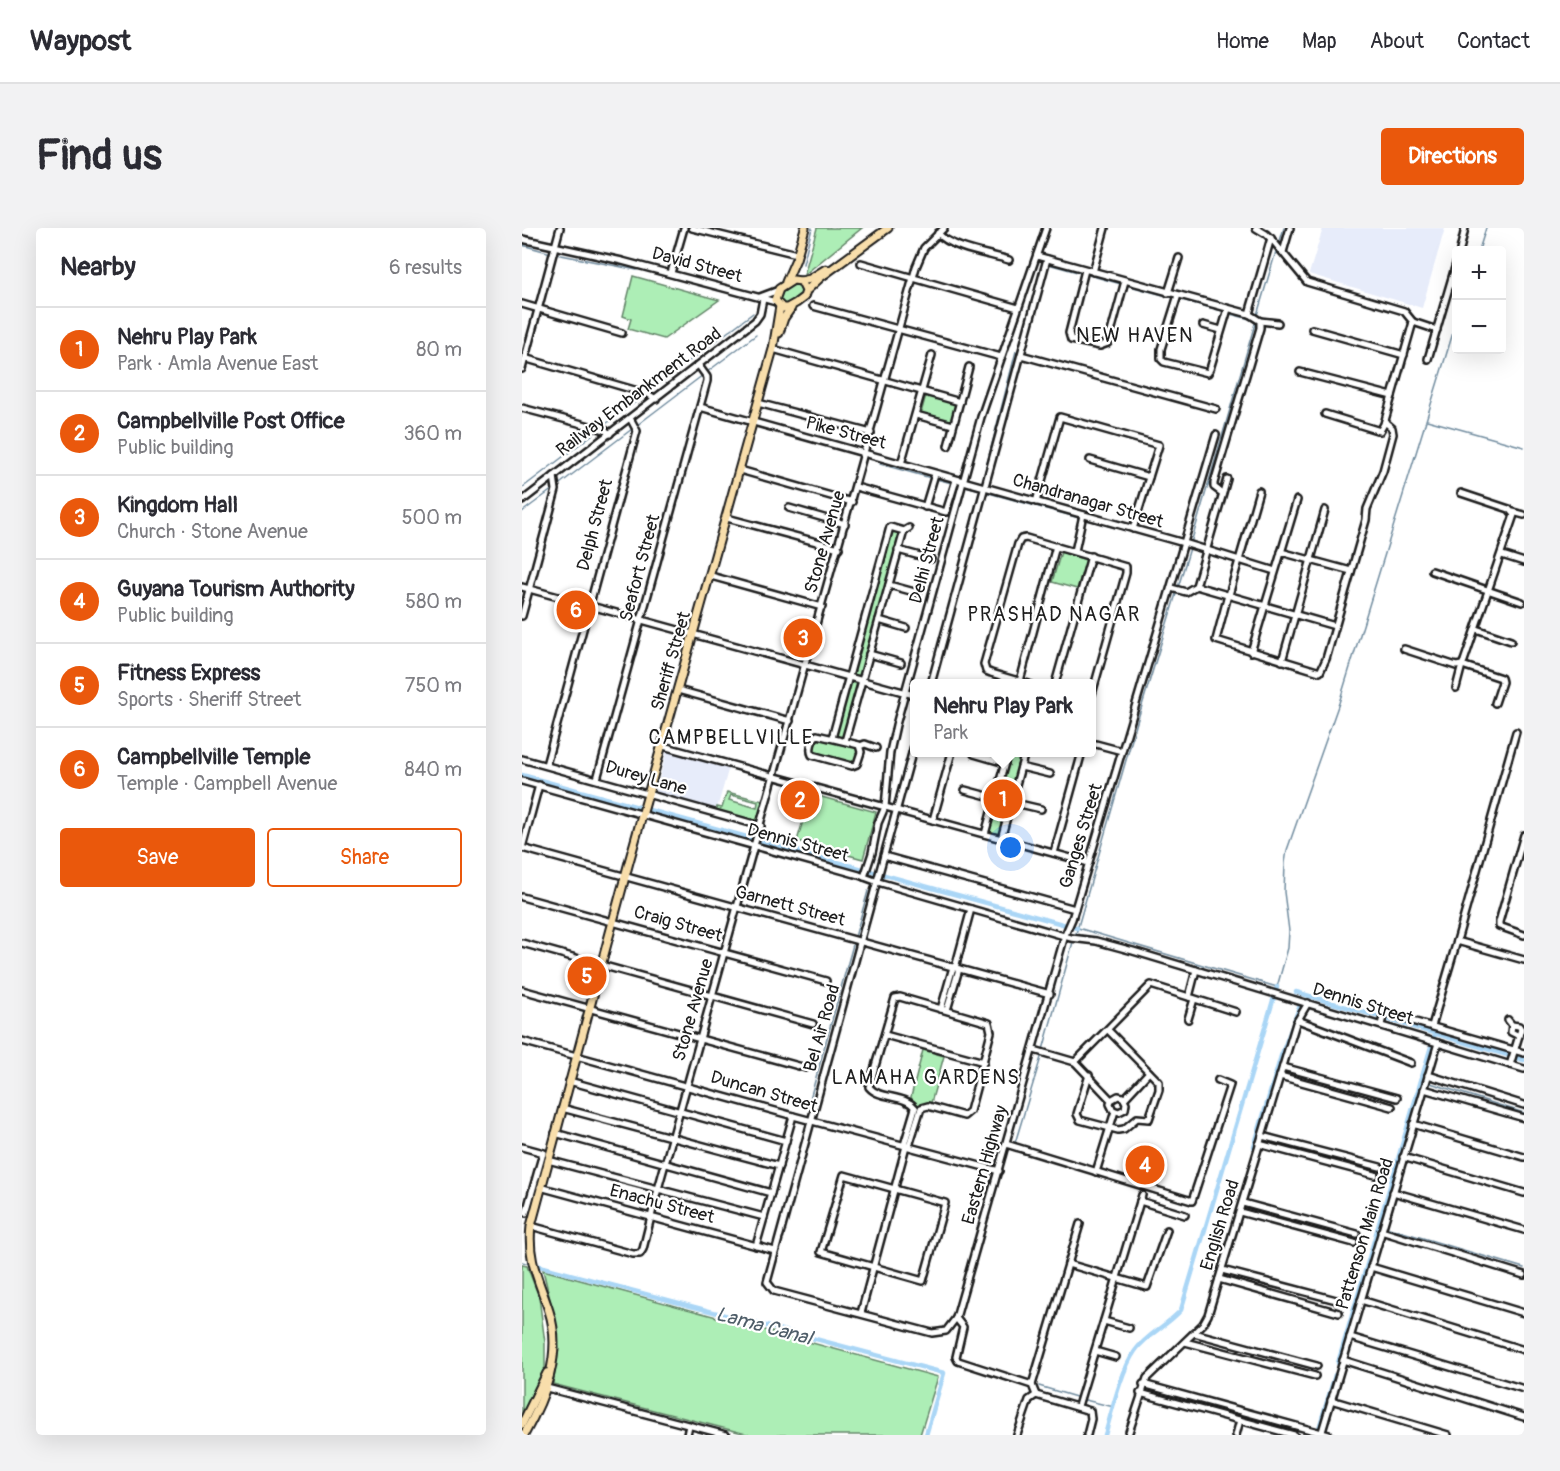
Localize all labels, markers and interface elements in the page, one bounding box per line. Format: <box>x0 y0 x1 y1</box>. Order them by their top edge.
text: Waypost <box>30 24 131 59</box>
text: Home <box>1216 28 1269 55</box>
text: Map <box>1302 28 1337 55</box>
text: About <box>1370 28 1424 55</box>
text: Contact <box>1457 28 1530 55</box>
button: Directions <box>1381 128 1524 185</box>
text: Find us <box>36 130 162 182</box>
street label: David Street <box>649 242 745 288</box>
map controls <box>1452 246 1506 354</box>
button: + <box>1452 246 1506 300</box>
text: Nearby <box>60 251 136 283</box>
text: 6 results <box>389 255 462 280</box>
button: − <box>1452 300 1506 354</box>
street label: Railway Embankment Road <box>552 322 726 462</box>
text: Nehru Play Park <box>117 323 257 351</box>
district label: NEW HAVEN <box>1076 323 1194 348</box>
text: 1 <box>76 337 83 362</box>
text: 80 m <box>416 337 462 362</box>
text: Park · Amla Avenue East <box>117 351 318 376</box>
text: Campbellville Post Office <box>117 407 344 435</box>
street label: Pike Street <box>803 411 889 455</box>
text: 2 <box>74 421 85 446</box>
text: 360 m <box>403 421 462 446</box>
text: Public building <box>117 435 233 460</box>
street label: Chandranagar Street <box>1010 468 1167 534</box>
street label: Delph Street <box>572 476 618 573</box>
street label: Stone Avenue <box>799 488 851 596</box>
text: Kingdom Hall <box>117 491 238 519</box>
text: 3 <box>74 505 85 530</box>
text: 500 m <box>402 505 462 530</box>
street label: Seafort Street <box>615 511 666 624</box>
street label: Delhi Street <box>904 513 950 606</box>
text: Church · Stone Avenue <box>117 519 308 544</box>
text: Guyana Tourism Authority <box>117 575 355 603</box>
pin: 6 <box>556 588 596 632</box>
text: 4 <box>74 589 85 614</box>
text: 580 m <box>405 589 462 614</box>
district label: PRASHAD NAGAR <box>967 602 1141 627</box>
text: Public building <box>117 603 233 628</box>
street label: Sheriff Street <box>646 608 696 713</box>
pin: 3 <box>784 616 822 660</box>
text: Fitness Express <box>117 659 260 687</box>
text: 5 <box>74 673 85 698</box>
text: 750 m <box>405 673 462 698</box>
popup <box>910 679 1096 757</box>
text: Sports · Sheriff Street <box>117 687 301 712</box>
text: Nehru Play Park <box>933 692 1073 720</box>
text: Park <box>933 720 968 745</box>
district label: CAMPBELLVILLE <box>648 725 814 750</box>
text: Campbellville Temple <box>117 743 310 771</box>
street label: Durey Lane <box>603 755 689 801</box>
text: 6 <box>74 757 85 782</box>
text: 840 m <box>405 757 462 782</box>
text: Temple · Campbell Avenue <box>117 771 337 796</box>
pin: 1 <box>984 776 1022 822</box>
pin: 2 <box>780 778 820 822</box>
street label: Ganges Street <box>1054 780 1108 891</box>
street label: Dennis Street <box>745 818 852 868</box>
button: Save <box>60 828 255 887</box>
button: Share <box>267 828 462 887</box>
your location <box>996 833 1025 862</box>
street label: Garnett Street <box>732 880 848 932</box>
street label: Craig Street <box>631 900 726 948</box>
pin: 5 <box>568 954 606 999</box>
street label: Stone Avenue <box>667 956 719 1064</box>
street label: Dennis Street <box>1310 978 1417 1030</box>
street label: Bel Air Road <box>799 982 845 1074</box>
district label: LAMAHA GARDENS <box>832 1065 1020 1090</box>
street label: Duncan Street <box>708 1066 821 1118</box>
street label: Eastern Highway <box>957 1102 1013 1227</box>
pin: 4 <box>1126 1142 1164 1188</box>
street label: Pattenson Main Road <box>1331 1155 1399 1313</box>
street label: English Road <box>1195 1177 1245 1273</box>
street label: Enachu Street <box>607 1179 718 1229</box>
water label: Lama Canal <box>713 1301 817 1351</box>

